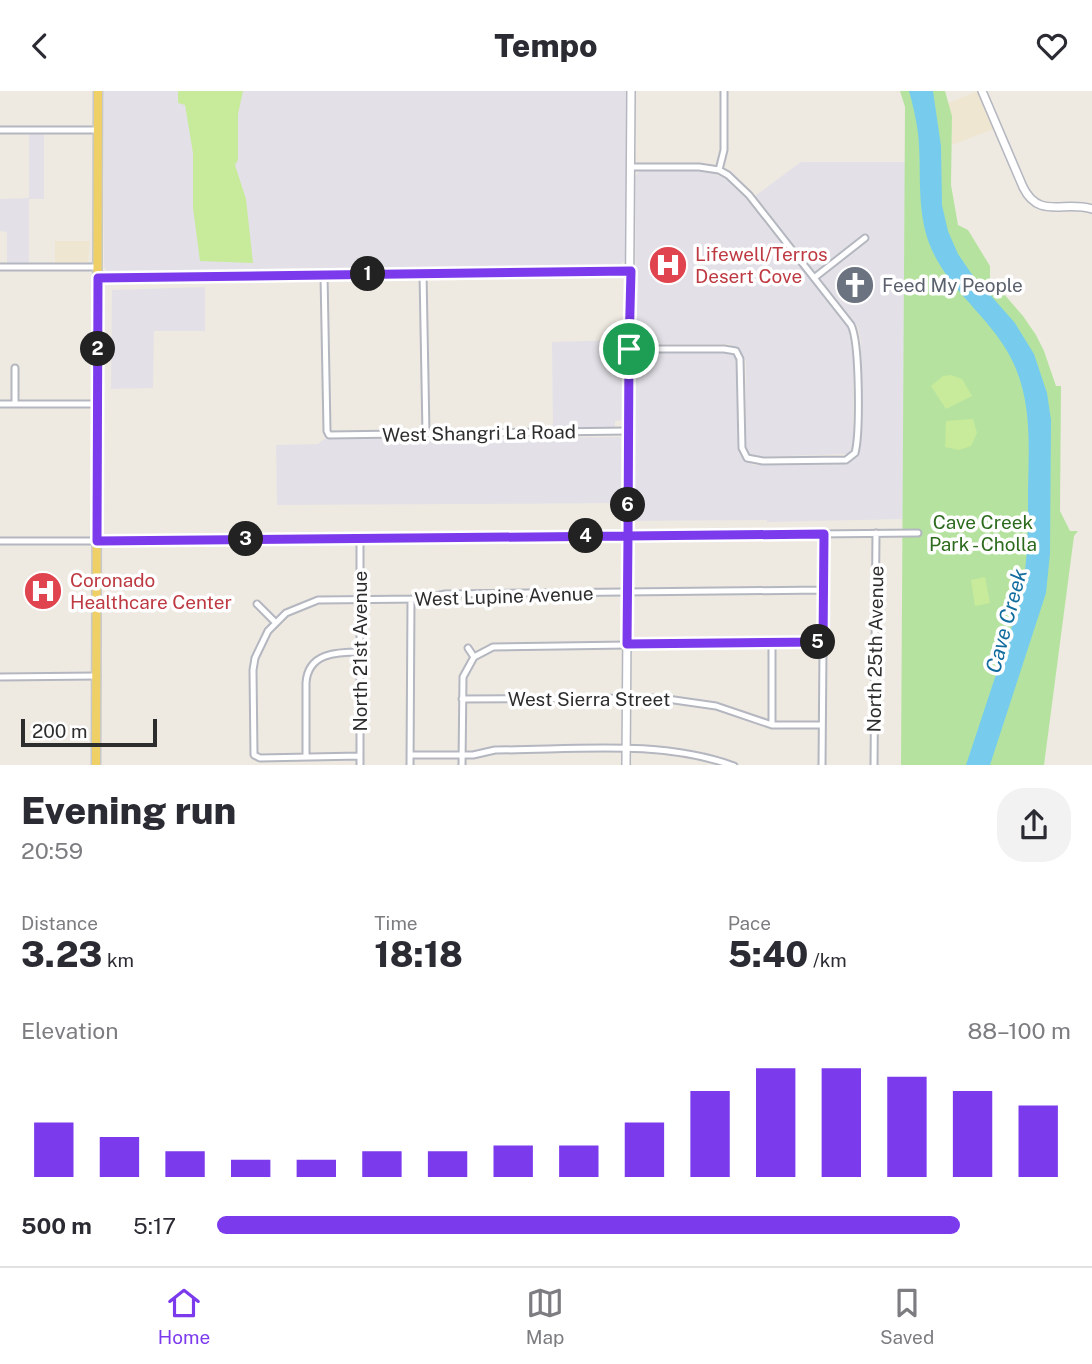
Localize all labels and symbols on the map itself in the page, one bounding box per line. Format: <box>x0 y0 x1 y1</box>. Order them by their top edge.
place label: Lifewell/Terros Desert Cove <box>695 243 828 287</box>
hospital icon: Lifewell/Terros Desert Cove <box>647 244 689 286</box>
pin: 1 <box>350 257 386 291</box>
church icon: Feed My People <box>834 264 876 306</box>
place label: Feed My People <box>882 274 1023 296</box>
pin <box>599 319 659 379</box>
pin: 2 <box>80 331 116 367</box>
street label: West Shangri La Road <box>382 420 576 446</box>
pin: 6 <box>610 487 646 523</box>
park label: Cave Creek Park - Cholla <box>929 511 1037 555</box>
pin: 4 <box>568 519 604 553</box>
pin: 3 <box>229 521 264 557</box>
street label: North 25th Avenue <box>863 565 887 733</box>
water label: Cave Creek <box>980 566 1032 676</box>
place label: Coronado Healthcare Center <box>70 569 232 613</box>
hospital icon: Coronado Healthcare Center <box>22 570 64 612</box>
street label: North 21st Avenue <box>349 571 371 731</box>
street label: West Lupine Avenue <box>414 582 594 610</box>
pin: 5 <box>800 625 836 659</box>
street label: West Sierra Street <box>508 688 670 710</box>
scale bar <box>21 717 158 748</box>

